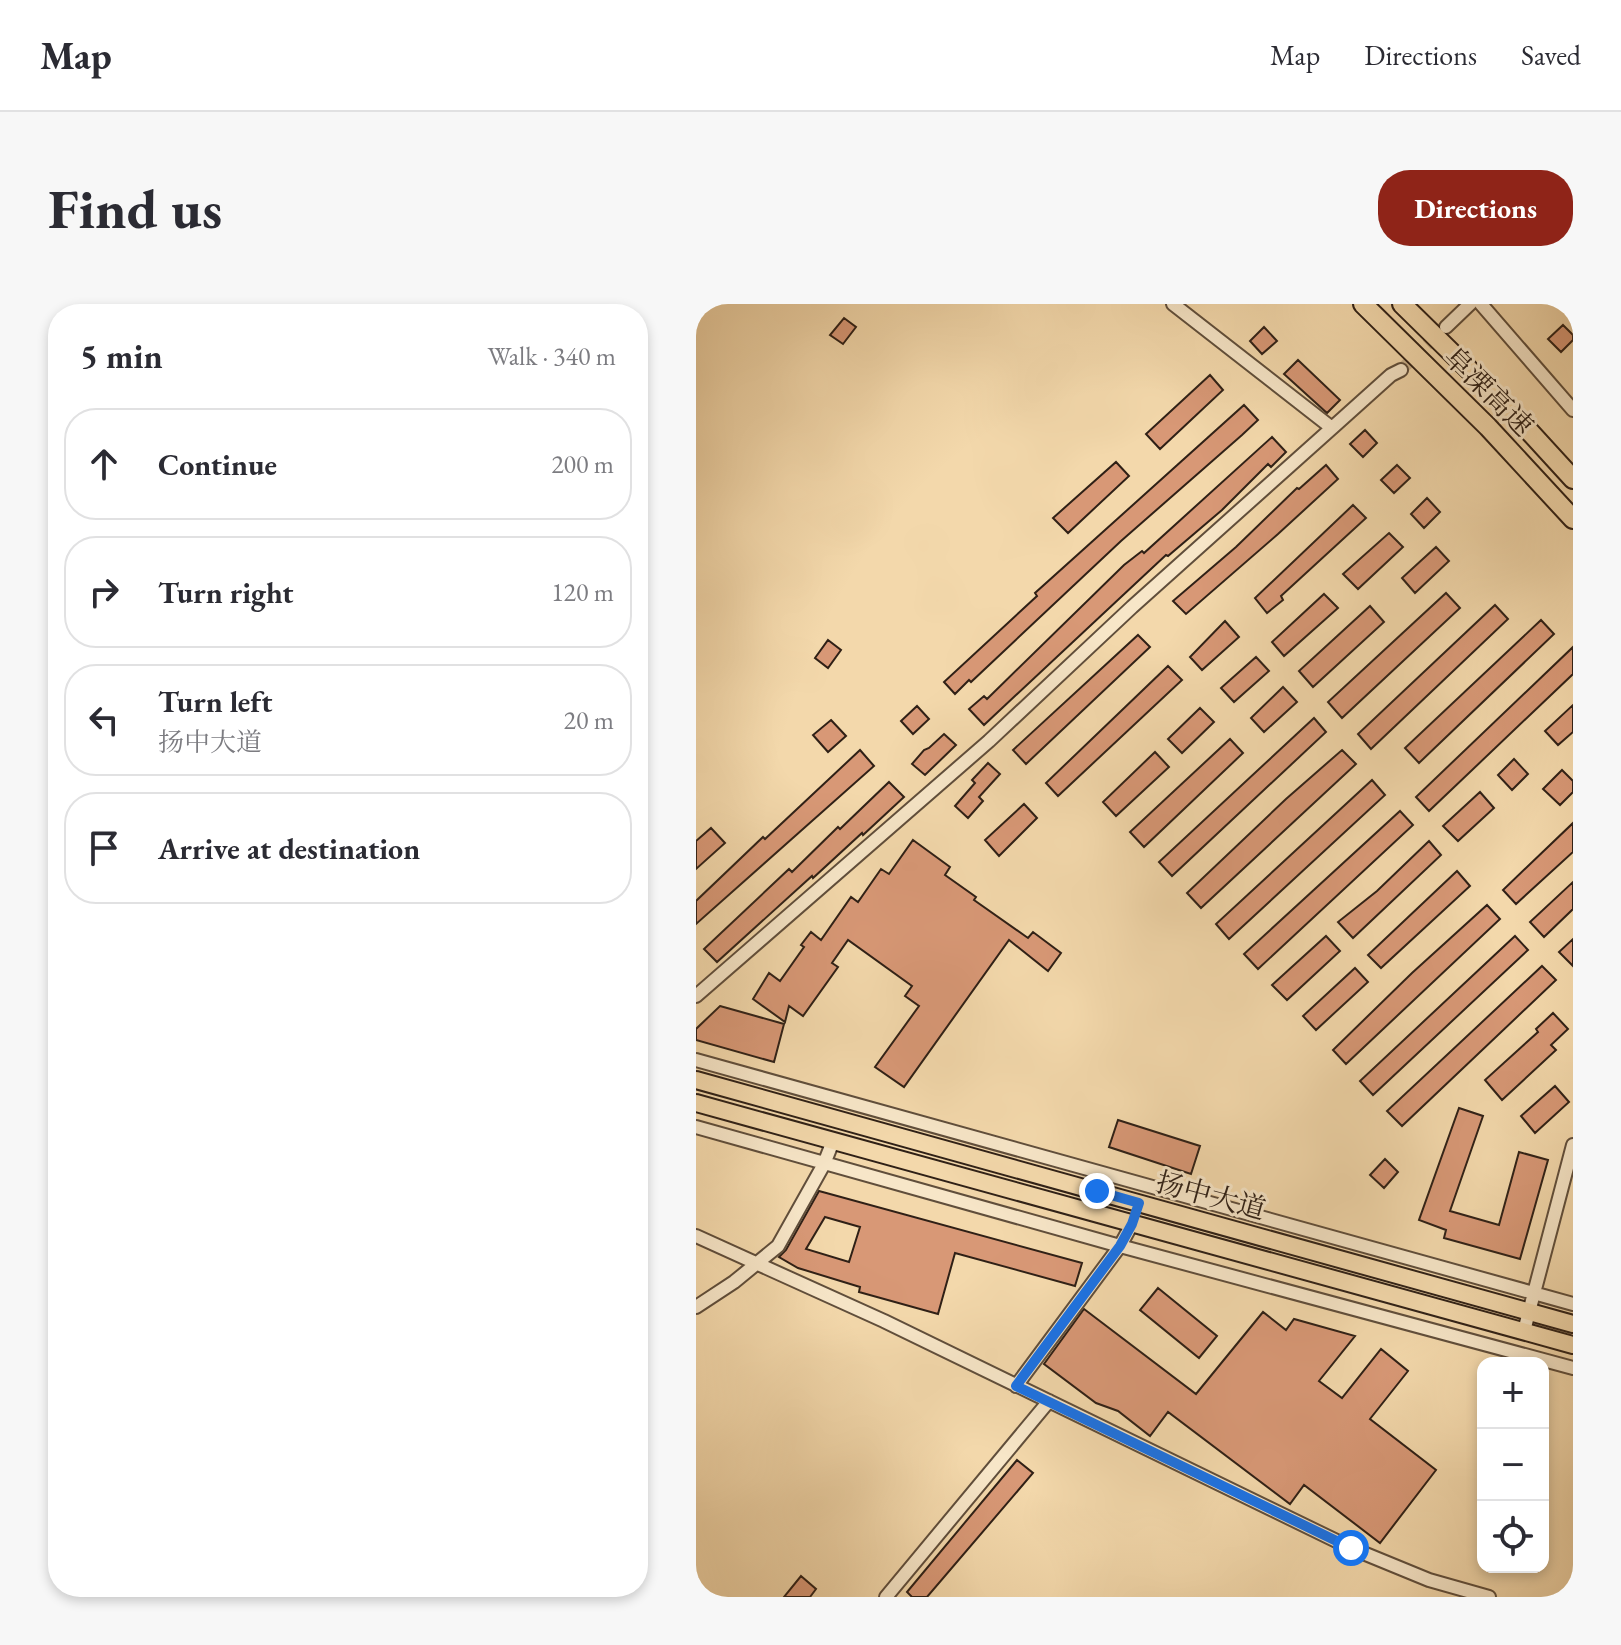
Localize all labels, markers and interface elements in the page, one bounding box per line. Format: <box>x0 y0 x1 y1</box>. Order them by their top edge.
text: Map <box>40 31 112 80</box>
text: Map <box>1270 37 1320 73</box>
text: Directions <box>1364 37 1477 73</box>
text: Saved <box>1521 37 1581 73</box>
button: Directions <box>1378 170 1573 246</box>
text: Find us <box>48 172 222 245</box>
text: 5 min <box>80 334 163 378</box>
text: Walk · 340 m <box>488 339 616 373</box>
street label: 阜溧高速 <box>1437 339 1541 443</box>
icon: ahead <box>82 442 126 486</box>
text: Continue <box>158 445 277 484</box>
text: 200 m <box>551 447 614 481</box>
icon: right <box>82 570 126 614</box>
text: Turn right <box>158 573 294 612</box>
text: 120 m <box>551 575 614 609</box>
text: Turn left <box>158 682 272 721</box>
icon: left <box>82 698 126 742</box>
text: 20 m <box>564 703 614 737</box>
text: 扬中大道 <box>158 725 262 759</box>
icon: arrive <box>82 826 126 870</box>
text: Arrive at destination <box>158 829 420 868</box>
street label: 扬中大道 <box>1152 1163 1270 1227</box>
route end <box>1079 1173 1115 1209</box>
map controls <box>1477 1357 1549 1573</box>
button: + <box>1477 1357 1549 1429</box>
button: − <box>1477 1429 1549 1501</box>
button: locate <box>1477 1501 1549 1573</box>
route start <box>1333 1530 1369 1566</box>

